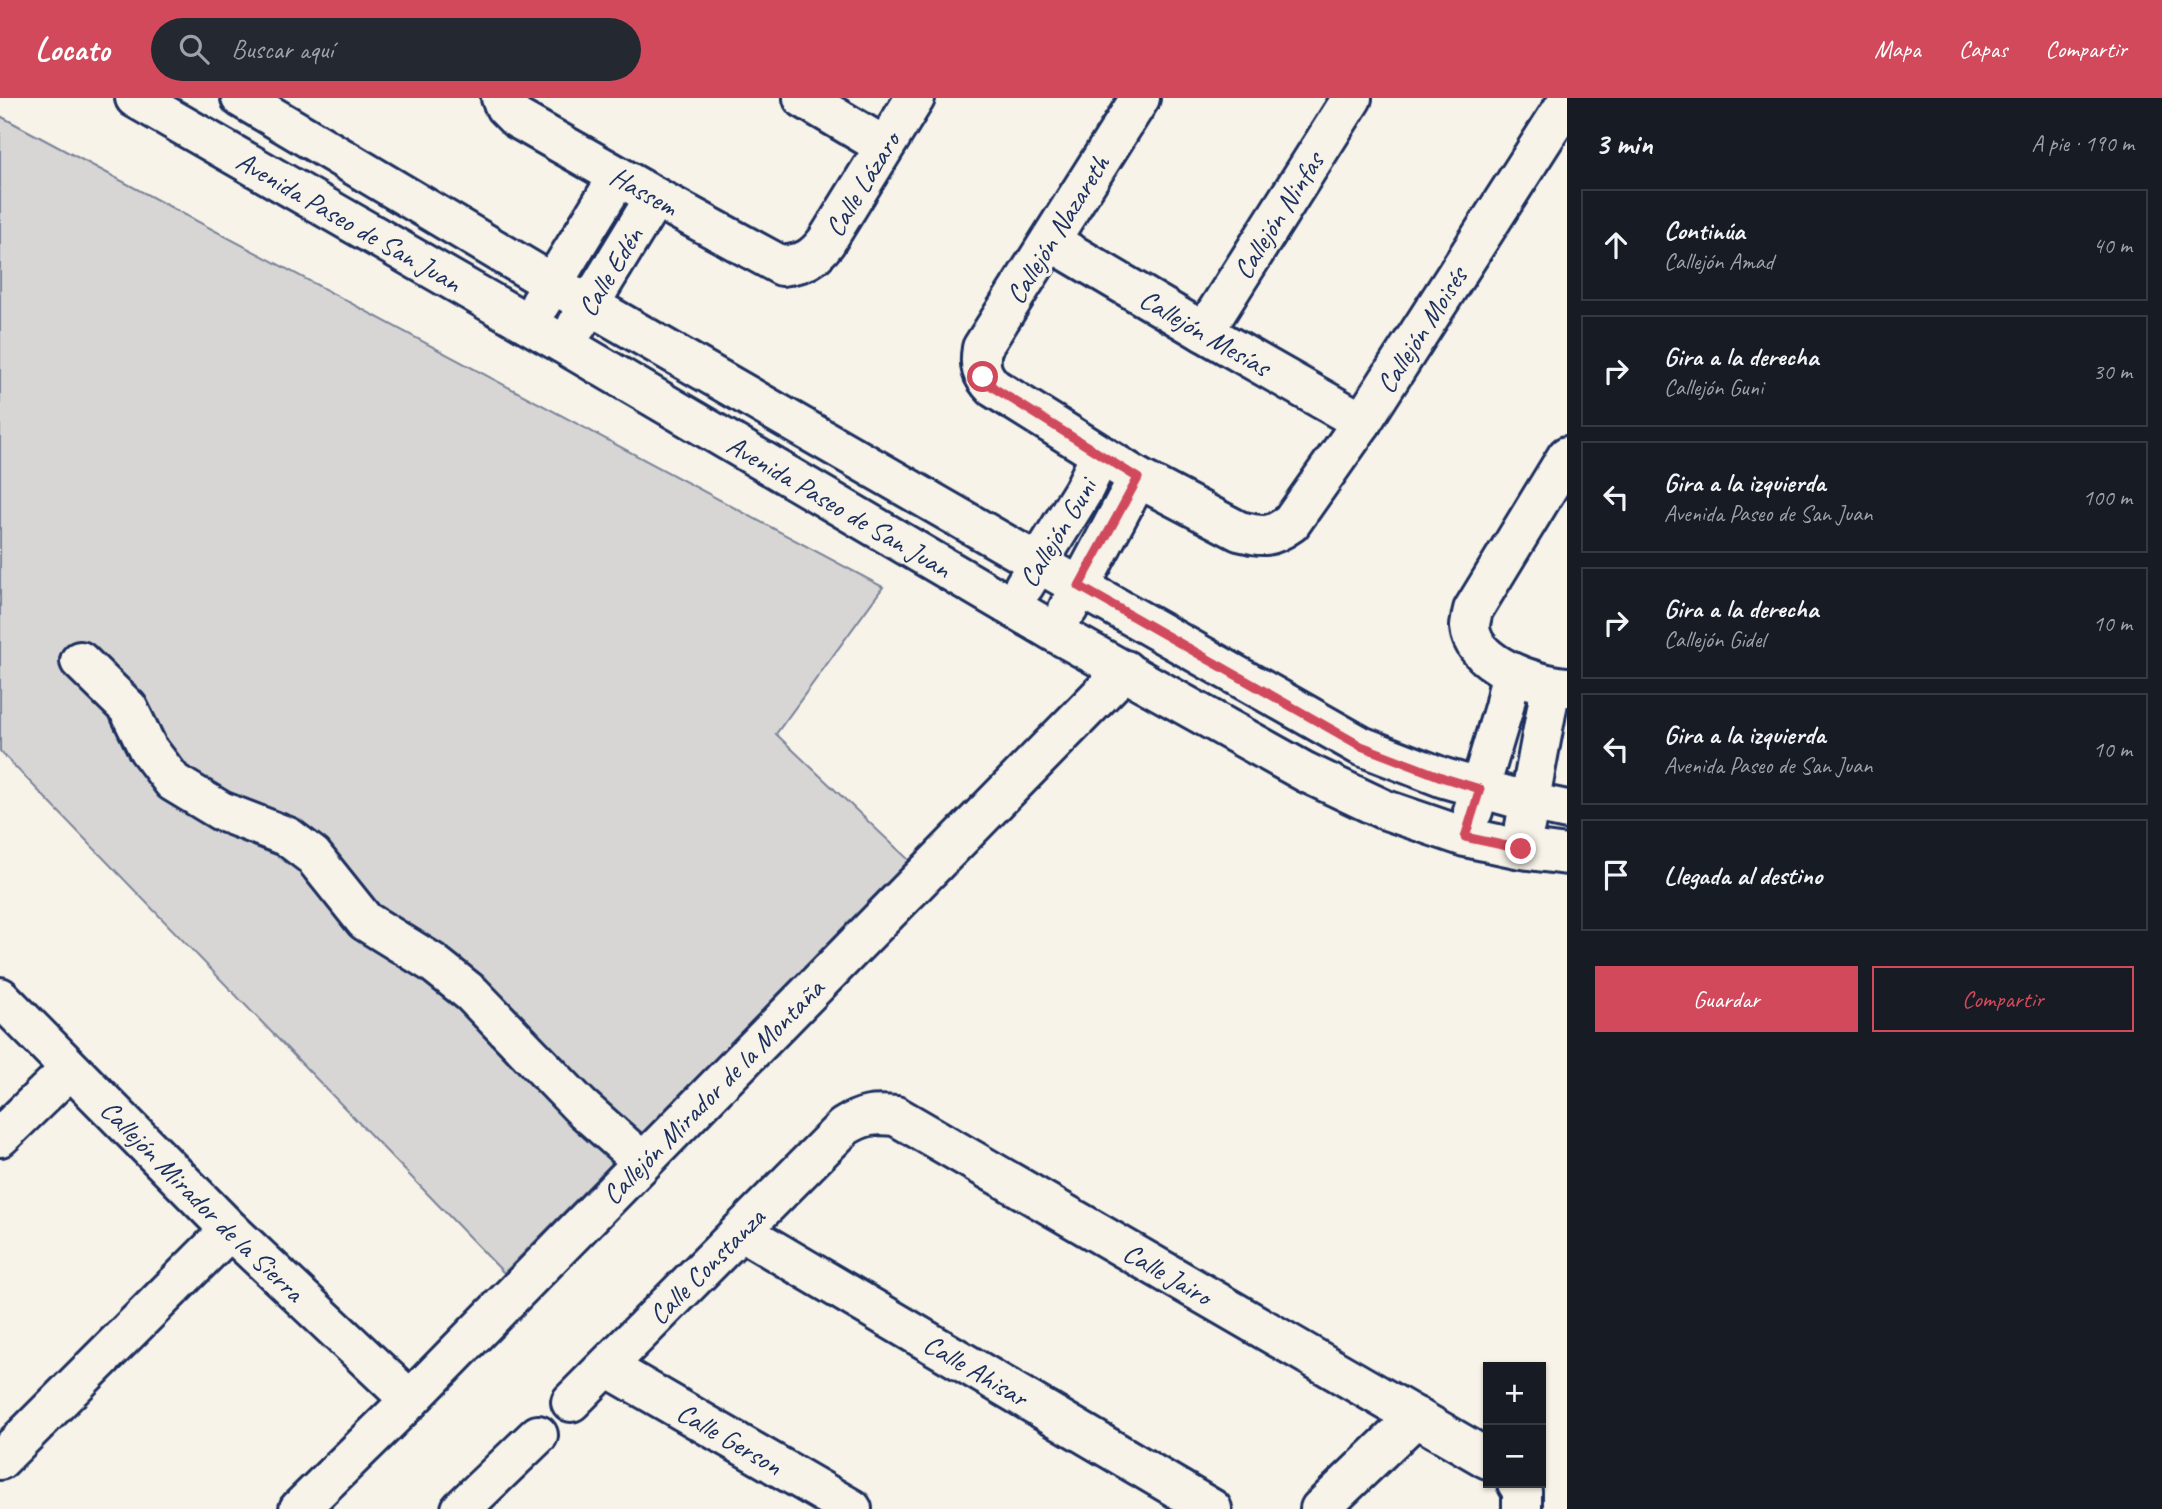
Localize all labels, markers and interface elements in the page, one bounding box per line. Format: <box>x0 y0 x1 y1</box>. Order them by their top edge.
search box <box>151 18 641 81</box>
text: Locato <box>35 28 109 70</box>
icon: search <box>175 30 213 68</box>
text: Buscar aquí <box>231 33 333 66</box>
text: Mapa <box>1874 34 1921 64</box>
text: Capas <box>1959 34 2007 64</box>
text: Compartir <box>2045 34 2127 64</box>
street label: Calle Lázaro <box>817 123 909 243</box>
text: 3 min <box>1595 125 1652 163</box>
text: A pie · 190 m <box>2031 129 2134 158</box>
street label: Avenida Paseo de San Juan <box>230 143 469 301</box>
street label: Callejón Ninfas <box>1225 144 1333 286</box>
street label: Callejón Nazareth <box>998 147 1118 310</box>
street label: Hassem <box>604 158 685 225</box>
text: Continúa <box>1664 214 1745 247</box>
street label: Calle Edén <box>570 219 651 323</box>
icon: ahead <box>1597 226 1635 264</box>
text: 40 m <box>2093 231 2132 260</box>
text: Callejón Amad <box>1664 247 1774 276</box>
street label: Callejón Moisés <box>1368 259 1476 400</box>
street label: Callejón Mesías <box>1133 281 1278 385</box>
text: Gira a la derecha <box>1664 340 1818 373</box>
icon: right <box>1597 352 1635 390</box>
text: 30 m <box>2093 357 2132 386</box>
route start <box>967 361 998 392</box>
text: Callejón Guni <box>1664 373 1763 402</box>
street label: Avenida Paseo de San Juan <box>721 427 959 586</box>
text: Gira a la izquierda <box>1664 466 1825 499</box>
street label: Callejón Guni <box>1011 470 1106 593</box>
icon: left <box>1597 478 1635 516</box>
text: 100 m <box>2083 483 2132 512</box>
text: Avenida Paseo de San Juan <box>1664 499 1872 528</box>
text: Gira a la derecha <box>1664 592 1818 625</box>
icon: right <box>1597 604 1635 642</box>
text: 10 m <box>2093 609 2132 638</box>
text: Callejón Gidel <box>1664 625 1765 654</box>
text: Gira a la izquierda <box>1664 718 1825 751</box>
icon: left <box>1597 730 1635 768</box>
text: 10 m <box>2093 735 2132 764</box>
text: Avenida Paseo de San Juan <box>1664 751 1872 780</box>
route end <box>1505 833 1536 864</box>
icon: arrive <box>1597 856 1635 894</box>
text: Llegada al destino <box>1664 859 1822 892</box>
button: Guardar <box>1595 966 1858 1032</box>
button: Compartir <box>1872 966 2134 1032</box>
street label: Callejón Mirador de la Montaña <box>595 970 833 1212</box>
street label: Callejón Mirador de la Sierra <box>93 1092 313 1310</box>
street label: Calle Constanza <box>641 1199 773 1332</box>
street label: Calle Jairo <box>1117 1235 1221 1315</box>
street label: Calle Ahisar <box>918 1326 1036 1415</box>
map controls <box>1483 1362 1546 1488</box>
button: + <box>1483 1362 1546 1425</box>
street label: Calle Gerson <box>671 1394 789 1483</box>
button: − <box>1483 1425 1546 1488</box>

